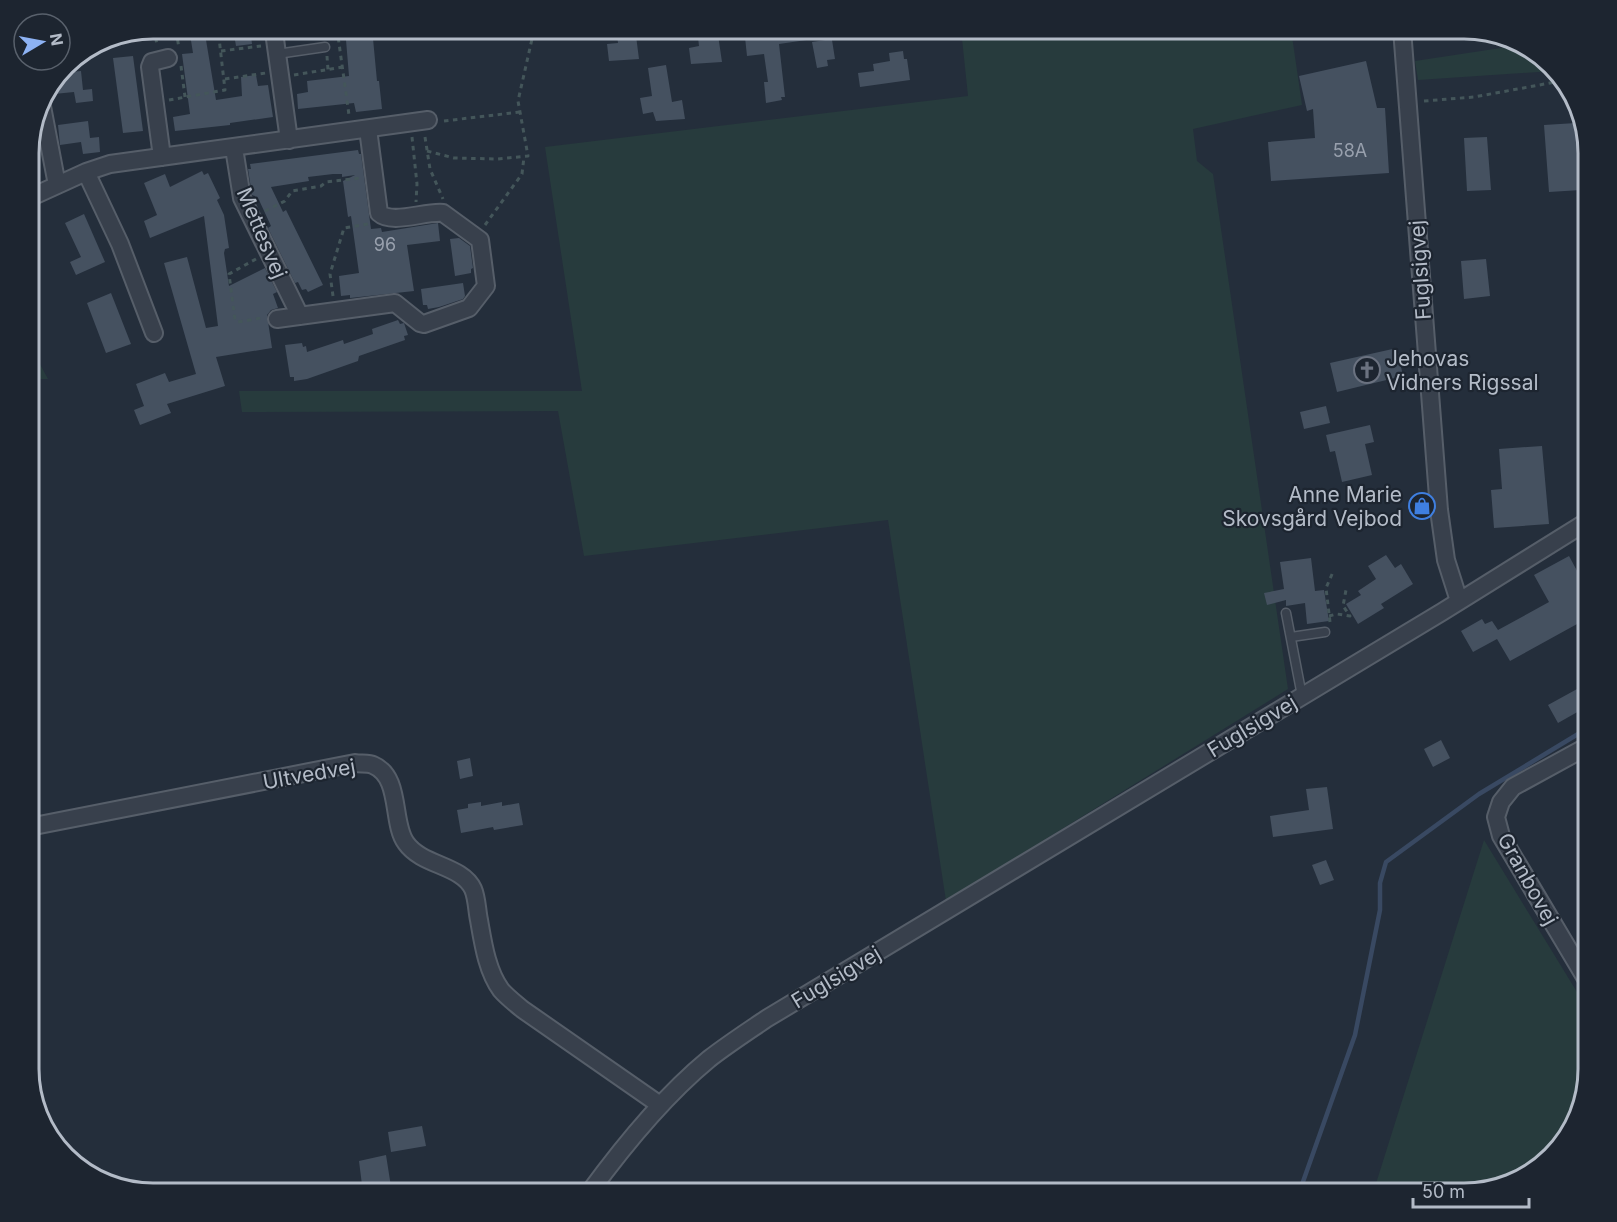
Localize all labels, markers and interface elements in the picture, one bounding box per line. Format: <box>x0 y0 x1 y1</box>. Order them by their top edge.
north arrow <box>12 12 72 72</box>
text: N <box>46 32 68 47</box>
house number: 58A <box>1333 140 1367 161</box>
street label: Mettesvej <box>232 184 292 282</box>
street label: Fuglsigvej <box>1404 219 1436 321</box>
house number: 96 <box>374 234 396 255</box>
place label: Jehovas Vidners Rigssal <box>1386 346 1539 395</box>
church icon: Jehovas Vidners Rigssal <box>1352 355 1382 385</box>
place label: Anne Marie Skovsgård Vejbod <box>1222 482 1402 531</box>
shop icon: Anne Marie Skovsgård Vejbod <box>1407 491 1437 521</box>
street label: Fuglsigvej <box>1203 690 1301 762</box>
street label: Ultvedvej <box>261 754 357 794</box>
street label: Granbovej <box>1492 829 1564 929</box>
street label: Fuglsigvej <box>787 941 885 1013</box>
scale bar <box>1413 1171 1528 1209</box>
text: 50 m <box>1422 1181 1465 1202</box>

